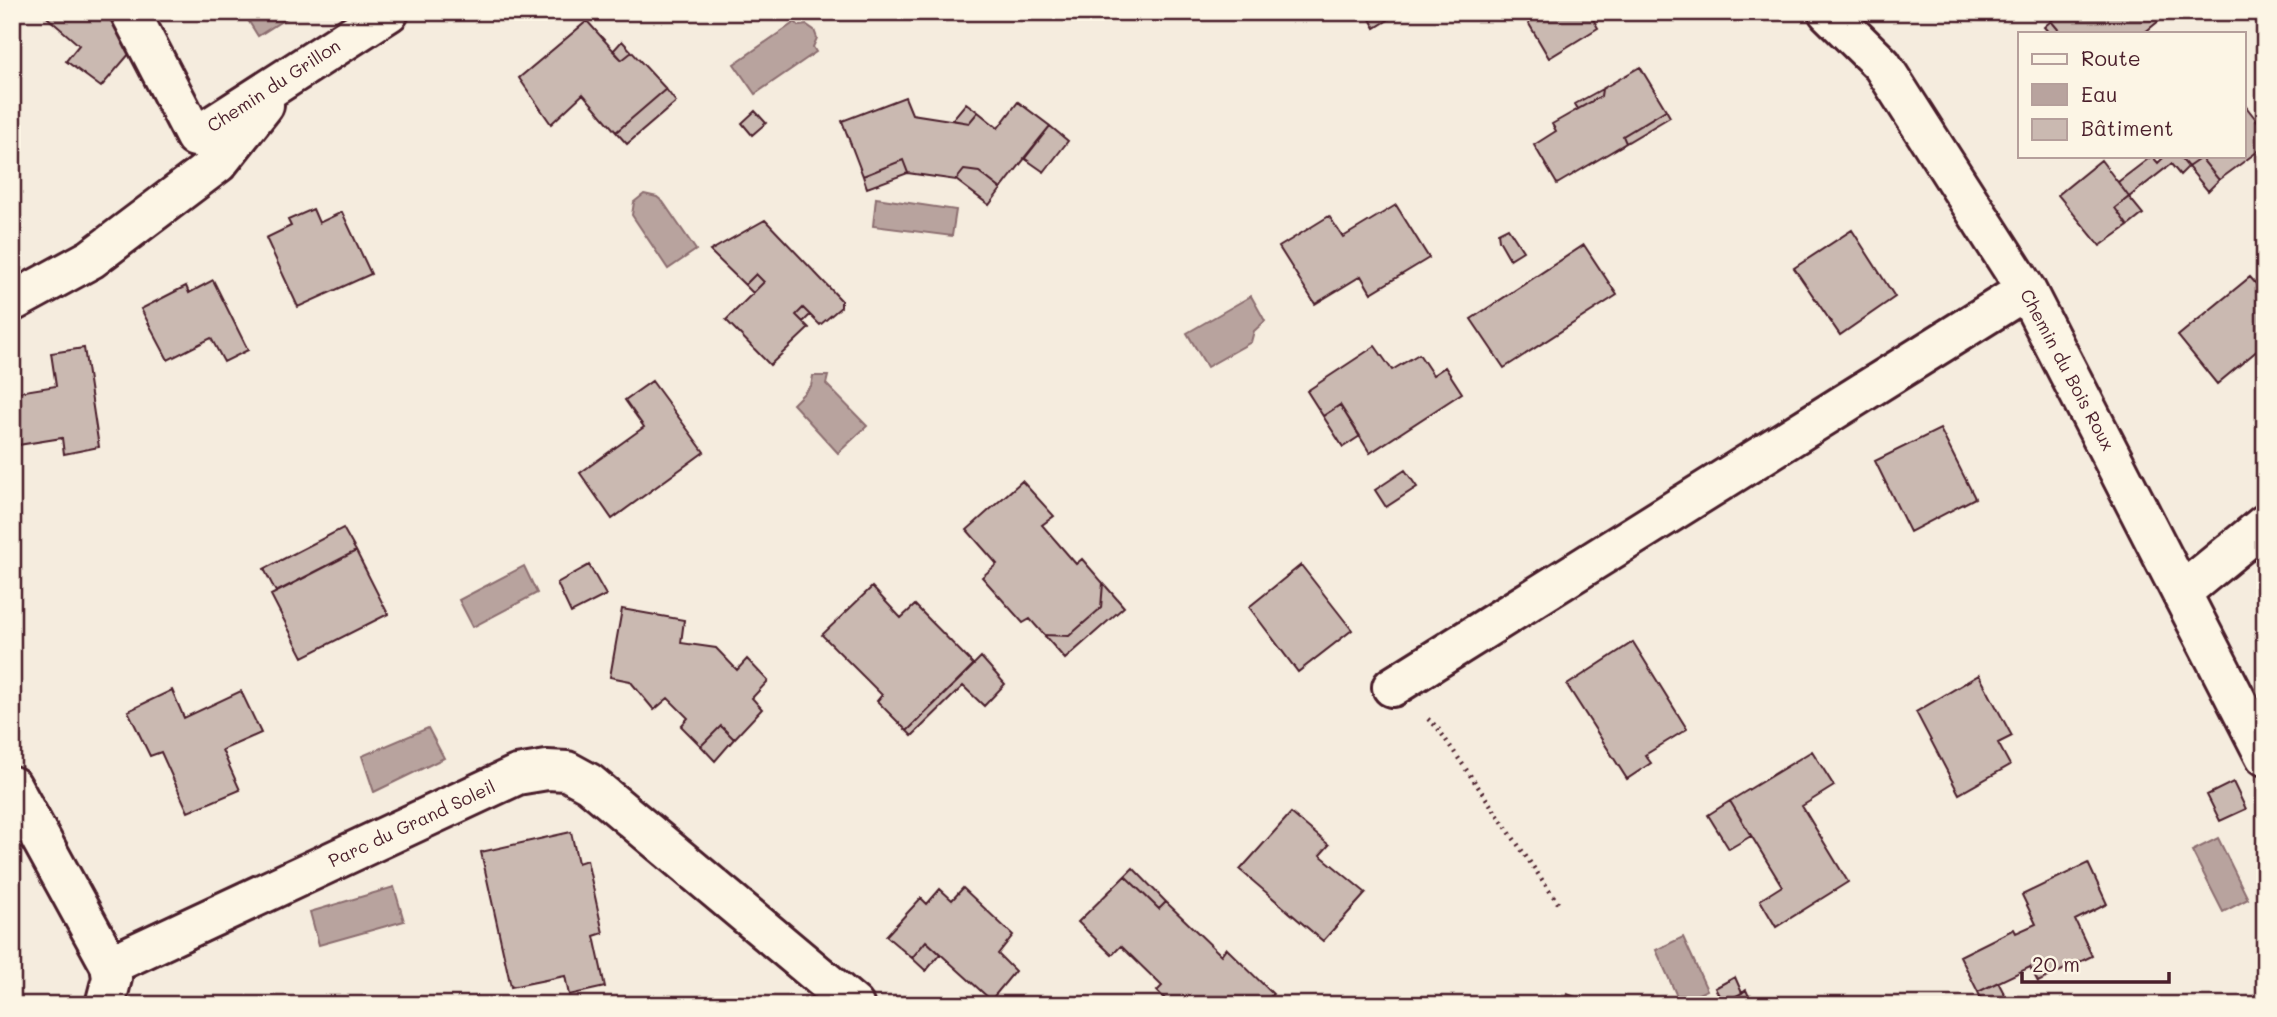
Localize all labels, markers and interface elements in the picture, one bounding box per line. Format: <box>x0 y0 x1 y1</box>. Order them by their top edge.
legend <box>2018 32 2246 158</box>
street label: Chemin du Grillon <box>202 33 345 137</box>
text: Route <box>2081 44 2141 71</box>
text: Eau <box>2081 80 2118 107</box>
text: Bâtiment <box>2081 114 2173 141</box>
street label: Chemin du Bois Roux <box>2015 285 2121 455</box>
street label: Parc du Grand Soleil <box>324 774 499 872</box>
scale bar <box>2022 940 2168 984</box>
text: 20 m <box>2032 950 2080 977</box>

